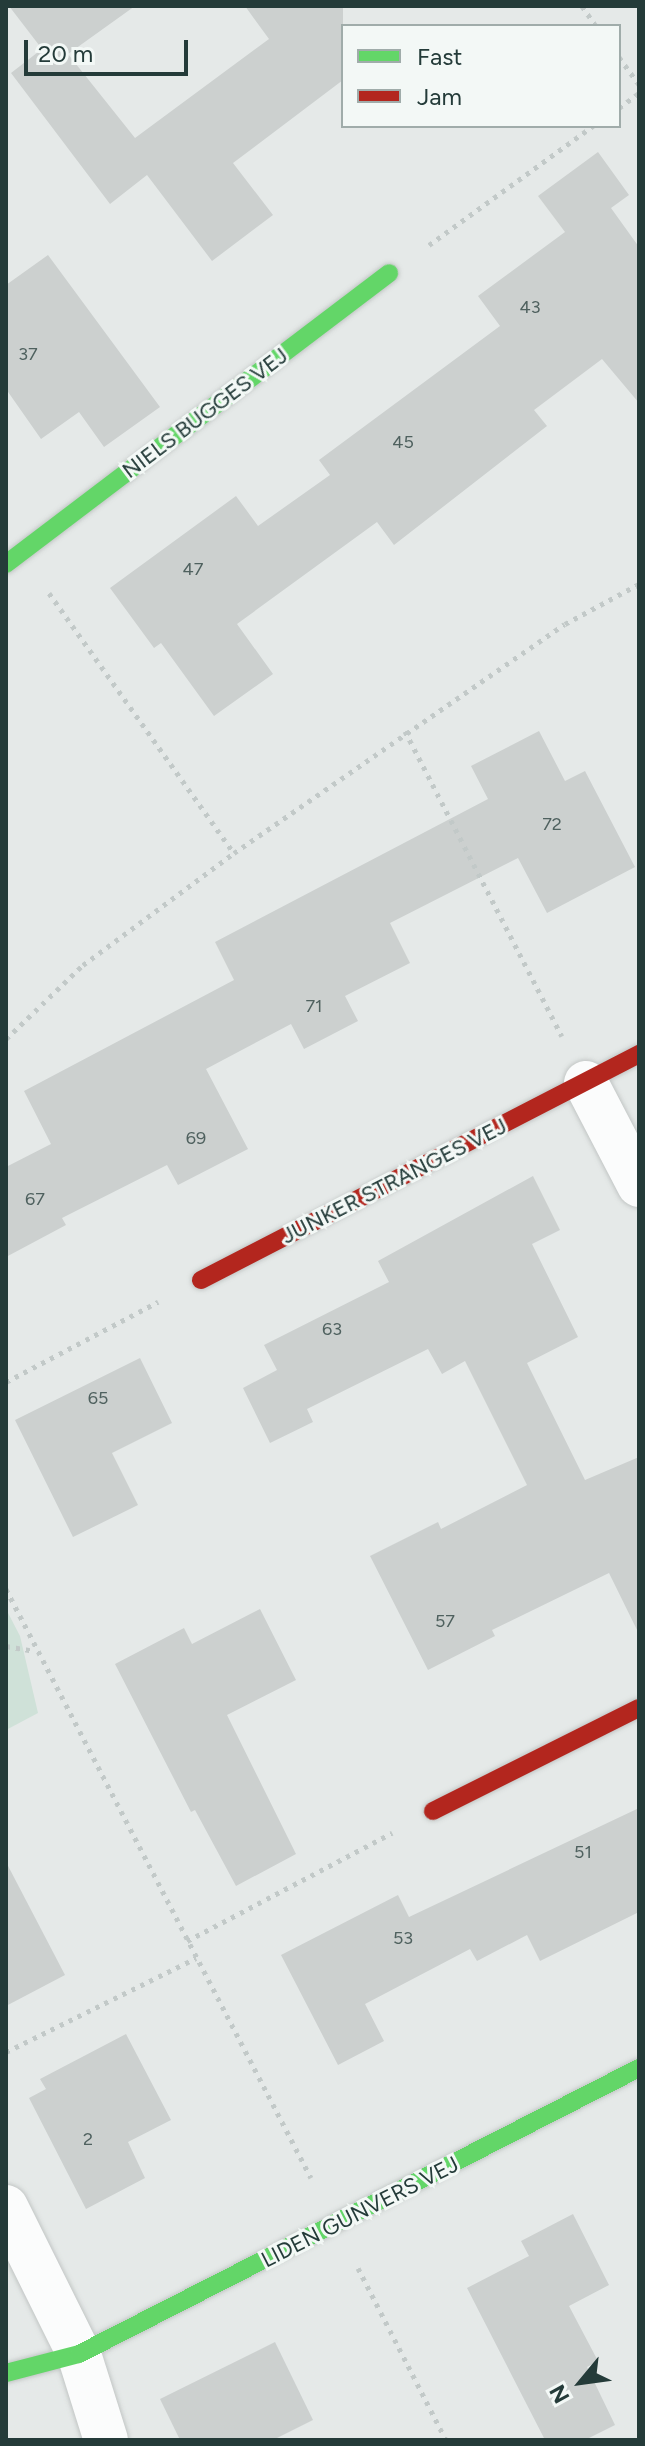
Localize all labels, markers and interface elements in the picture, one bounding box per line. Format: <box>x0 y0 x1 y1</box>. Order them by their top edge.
scale bar <box>28 24 192 74</box>
legend <box>341 24 621 128</box>
text: 20 m <box>38 39 93 68</box>
text: Fast <box>417 42 462 71</box>
text: Jam <box>417 82 462 111</box>
house number: 43 <box>520 296 540 318</box>
street label: NIELS BUGGES VEJ <box>117 342 293 484</box>
house number: 37 <box>18 343 38 365</box>
house number: 45 <box>392 431 414 453</box>
house number: 47 <box>183 558 203 580</box>
house number: 72 <box>542 813 562 835</box>
house number: 71 <box>305 995 323 1017</box>
street label: JUNKER STRANGES VEJ <box>277 1113 511 1249</box>
house number: 69 <box>186 1127 206 1149</box>
house number: 67 <box>25 1188 45 1210</box>
house number: 63 <box>322 1318 342 1340</box>
house number: 65 <box>88 1387 108 1409</box>
house number: 57 <box>435 1610 455 1632</box>
house number: 51 <box>574 1841 592 1863</box>
house number: 53 <box>393 1927 413 1949</box>
house number: 2 <box>83 2128 93 2150</box>
street label: LIDEN GUNVERS VEJ <box>257 2151 463 2273</box>
north arrow <box>541 2342 621 2422</box>
text: N <box>544 2380 576 2408</box>

